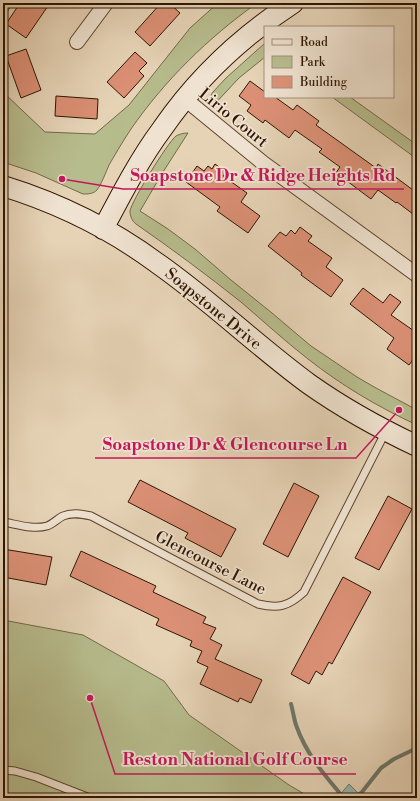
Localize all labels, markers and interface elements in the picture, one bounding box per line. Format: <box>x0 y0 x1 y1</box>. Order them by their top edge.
legend <box>264 26 394 98</box>
text: Road <box>300 35 328 50</box>
text: Park <box>300 55 326 70</box>
text: Building <box>299 75 348 90</box>
street label: Lirio Court <box>195 84 272 152</box>
callout: Soapstone Dr & Ridge Heights Rd <box>123 160 404 189</box>
text: Soapstone Dr & Ridge Heights Rd <box>130 165 396 187</box>
street label: Soapstone Drive <box>161 264 266 354</box>
callout: Soapstone Dr & Glencourse Ln <box>95 429 356 458</box>
text: Soapstone Dr & Glencourse Ln <box>102 434 348 456</box>
street label: Glencourse Lane <box>152 526 269 599</box>
callout: Reston National Golf Course <box>115 745 356 774</box>
text: Reston National Golf Course <box>122 749 348 771</box>

